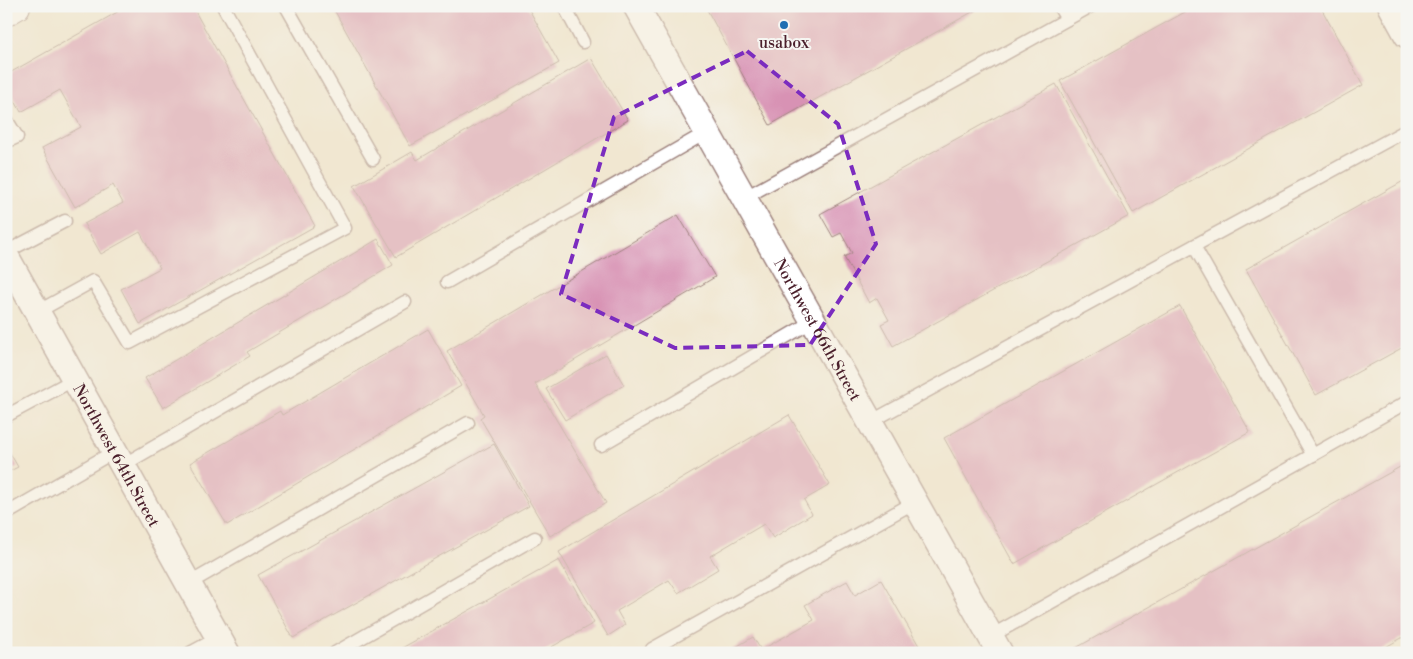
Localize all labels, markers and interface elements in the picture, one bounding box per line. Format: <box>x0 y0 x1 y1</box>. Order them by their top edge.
marker: usabox <box>778 19 790 31</box>
place label: usabox <box>759 33 810 53</box>
street label: Northwest 66th Street <box>769 255 865 405</box>
street label: Northwest 64th Street <box>68 381 164 531</box>

